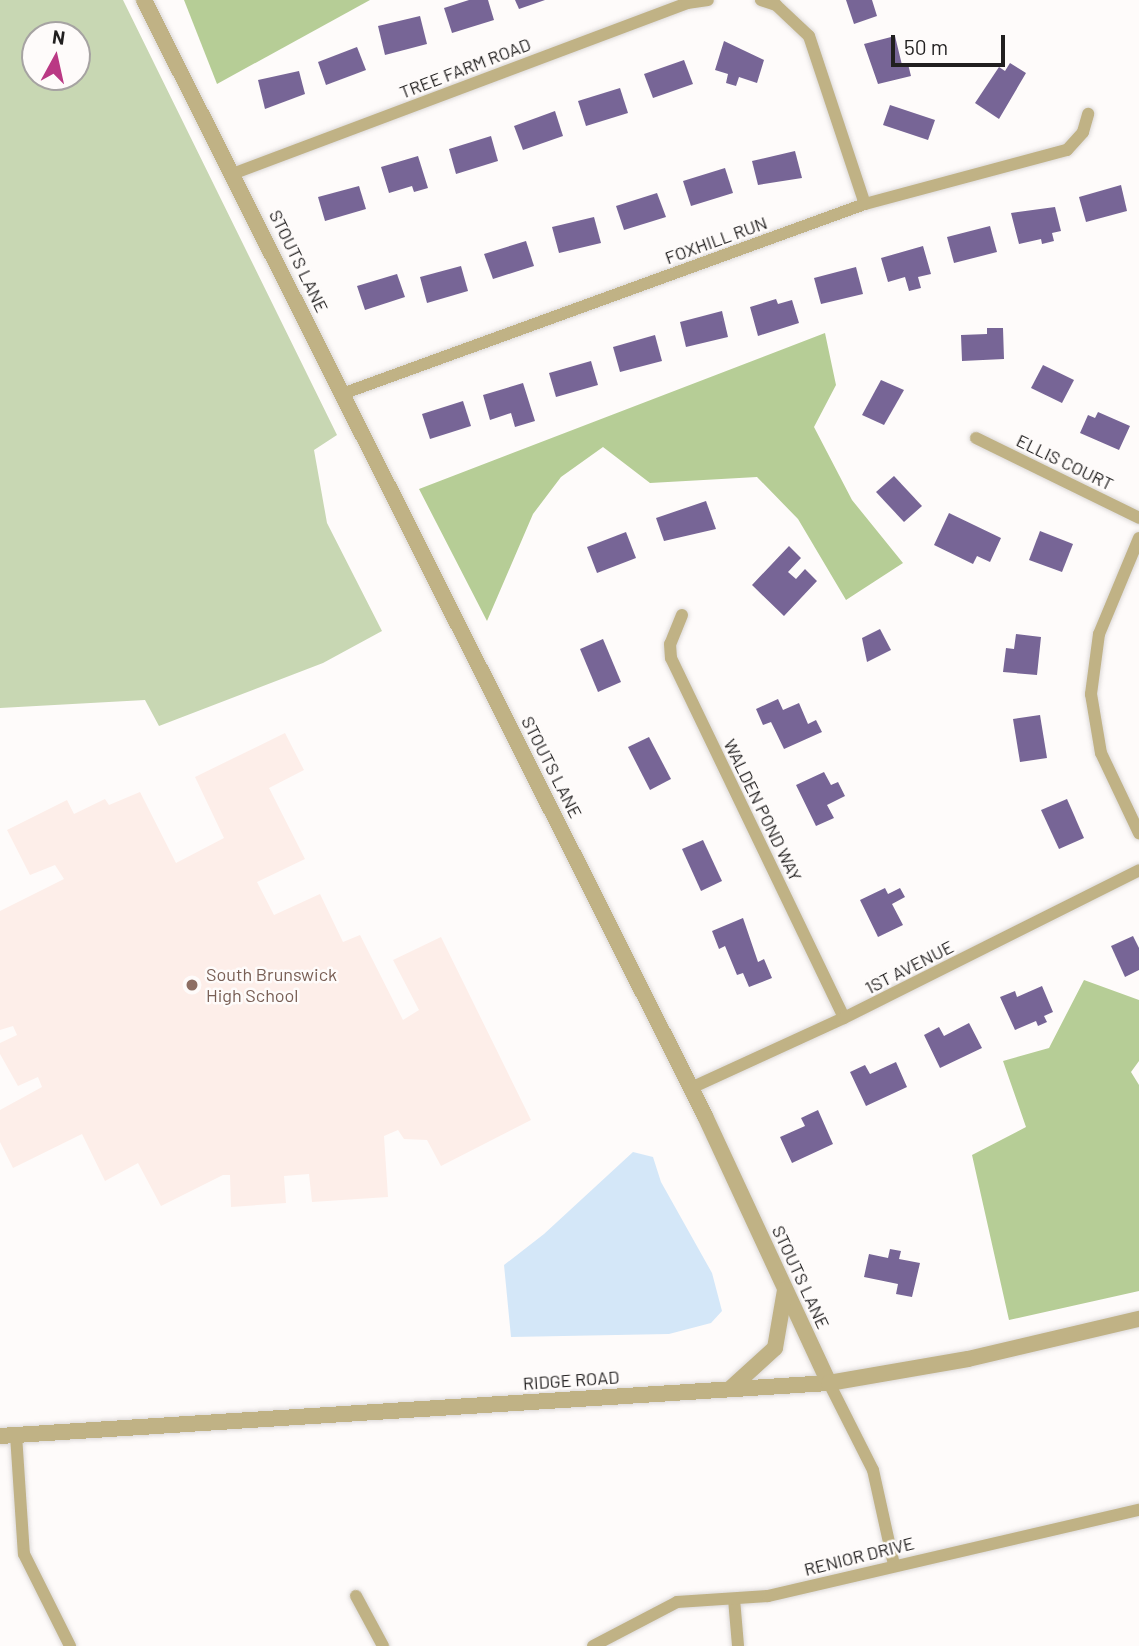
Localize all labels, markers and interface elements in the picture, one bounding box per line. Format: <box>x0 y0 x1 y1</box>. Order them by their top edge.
north arrow <box>21 21 91 91</box>
scale bar <box>894 21 1008 65</box>
text: N <box>51 24 67 49</box>
street label: TREE FARM ROAD <box>396 33 534 103</box>
text: 50 m <box>904 34 948 59</box>
street label: STOUTS LANE <box>265 206 333 316</box>
street label: FOXHILL RUN <box>662 212 770 268</box>
street label: ELLIS COURT <box>1013 429 1117 495</box>
street label: STOUTS LANE <box>517 712 587 822</box>
street label: WALDEN POND WAY <box>719 735 807 885</box>
street label: 1ST AVENUE <box>861 936 957 998</box>
place label: South Brunswick High School <box>206 964 337 1006</box>
marker: South Brunswick High School <box>184 977 200 993</box>
street label: STOUTS LANE <box>768 1222 834 1332</box>
street label: RIDGE ROAD <box>522 1366 620 1394</box>
street label: RENIOR DRIVE <box>802 1532 916 1580</box>

